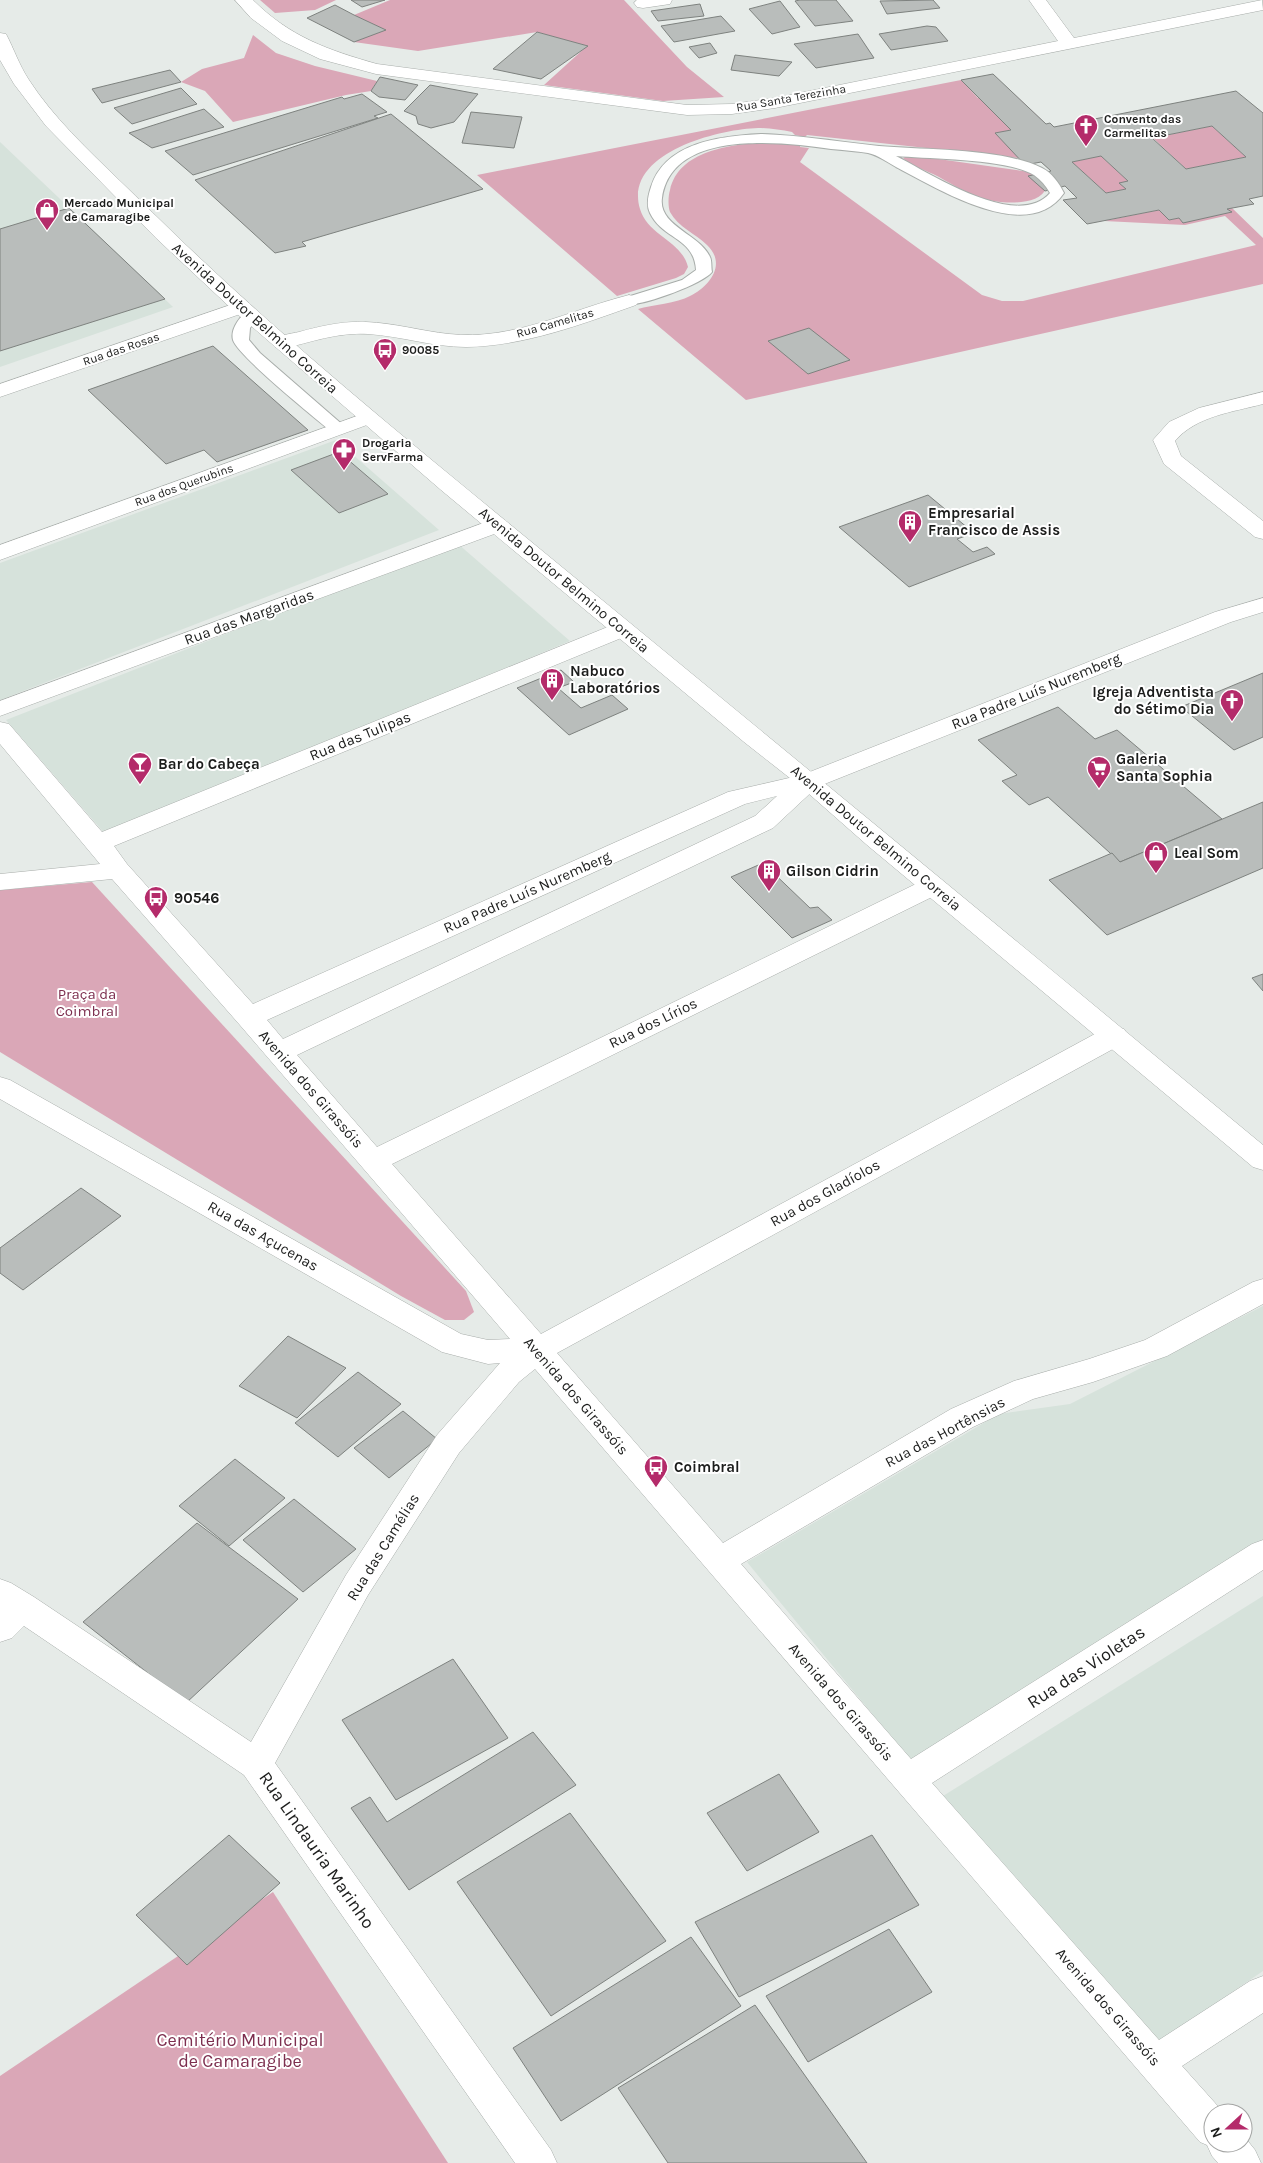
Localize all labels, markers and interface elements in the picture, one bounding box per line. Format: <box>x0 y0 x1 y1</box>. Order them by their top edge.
street label: Rua Santa Terezinha <box>735 81 847 115</box>
place label: Convento das Carmelitas <box>1104 112 1181 140</box>
church icon: Convento das Carmelitas <box>1073 113 1099 147</box>
place label: Mercado Municipal de Camaragibe <box>64 196 174 224</box>
shop icon: Mercado Municipal de Camaragibe <box>34 197 60 231</box>
street label: Avenida Doutor Belmino Correia <box>168 239 342 397</box>
street label: Rua Camelitas <box>515 305 595 341</box>
street label: Rua das Rosas <box>81 329 161 369</box>
bus stop icon: 90085 <box>372 337 398 371</box>
place label: 90085 <box>402 343 439 357</box>
place label: Drogaria ServFarma <box>362 436 423 464</box>
pharmacy icon: Drogaria ServFarma <box>331 437 357 471</box>
street label: Rua dos Querubins <box>133 461 235 509</box>
street label: Avenida Doutor Belmino Correia <box>475 503 653 657</box>
place label: Empresarial Francisco de Assis <box>928 504 1060 539</box>
building icon: Empresarial Francisco de Assis <box>897 509 923 543</box>
street label: Rua das Margaridas <box>182 585 316 649</box>
street label: Rua Padre Luís Nuremberg <box>949 649 1124 733</box>
place label: Nabuco Laboratórios <box>570 662 660 697</box>
building icon: Nabuco Laboratórios <box>539 667 565 701</box>
place label: Igreja Adventista do Sétimo Dia <box>1092 683 1214 718</box>
church icon: Igreja Adventista do Sétimo Dia <box>1219 688 1245 722</box>
street label: Rua das Tulipas <box>307 707 413 765</box>
place label: Galeria Santa Sophia <box>1116 750 1212 785</box>
bar icon: Bar do Cabeça <box>127 751 153 785</box>
place label: Bar do Cabeça <box>158 755 260 773</box>
supermarket icon: Galeria Santa Sophia <box>1086 755 1112 789</box>
street label: Avenida Doutor Belmino Correia <box>787 761 965 915</box>
shop icon: Leal Som <box>1143 840 1169 874</box>
place label: Leal Som <box>1174 844 1239 862</box>
street label: Rua Padre Luís Nuremberg <box>441 847 614 937</box>
building icon: Gilson Cidrin <box>756 858 782 892</box>
place label: Gilson Cidrin <box>786 862 879 880</box>
bus stop icon: 90546 <box>143 885 169 919</box>
place label: 90546 <box>174 889 219 907</box>
park label: Praça da Coimbral <box>56 985 118 1020</box>
street label: Rua dos Lírios <box>606 994 700 1052</box>
street label: Avenida dos Girassóis <box>255 1026 367 1152</box>
street label: Rua dos Gladíolos <box>767 1155 883 1231</box>
street label: Rua das Açucenas <box>204 1197 322 1275</box>
street label: Avenida dos Girassóis <box>520 1333 632 1459</box>
street label: Rua das Hortênsias <box>882 1393 1008 1471</box>
bus stop icon: Coimbral <box>643 1454 669 1488</box>
place label: Coimbral <box>674 1458 740 1476</box>
street label: Rua das Camélias <box>343 1490 423 1604</box>
street label: Rua das Violetas <box>1023 1621 1149 1713</box>
street label: Avenida dos Girassóis <box>785 1639 897 1765</box>
street label: Rua Lindauria Marinho <box>254 1767 380 1933</box>
street label: Avenida dos Girassóis <box>1052 1944 1164 2070</box>
park label: Cemitério Municipal de Camaragibe <box>157 2029 323 2072</box>
north arrow <box>1203 2103 1253 2153</box>
text: N <box>1207 2125 1226 2140</box>

